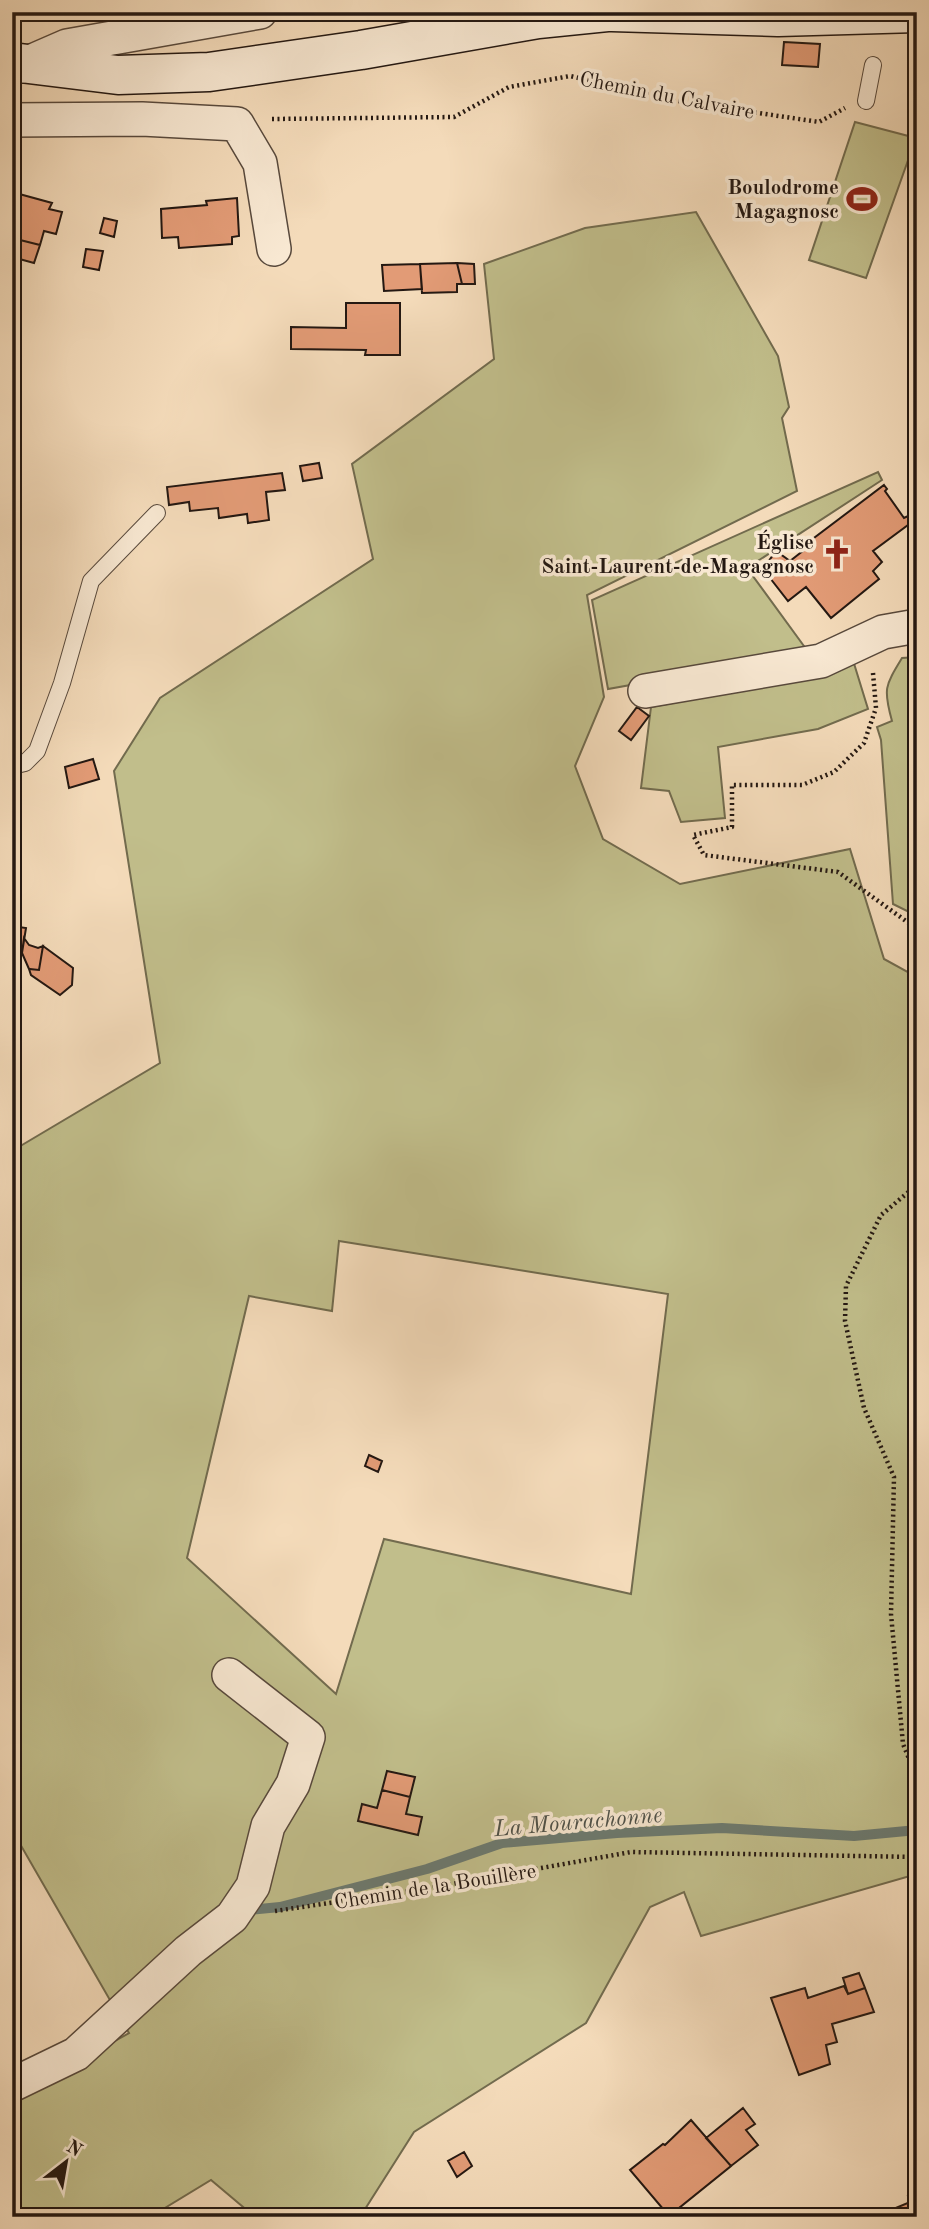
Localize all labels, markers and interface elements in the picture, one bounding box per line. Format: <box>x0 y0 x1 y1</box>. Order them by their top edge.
street label: Chemin du Calvaire <box>578 69 756 124</box>
place label: Boulodrome Magagnosc <box>727 178 839 223</box>
sports icon: Boulodrome Magagnosc <box>845 182 879 216</box>
place label: Église Saint-Laurent-de-Magagnosc <box>541 529 814 578</box>
church icon: Église Saint-Laurent-de-Magagnosc <box>820 537 854 571</box>
water label: La Mourachonne <box>492 1804 663 1841</box>
street label: Chemin de la Bouillère <box>333 1861 538 1914</box>
north arrow <box>32 2128 102 2198</box>
text: N <box>62 2138 85 2162</box>

